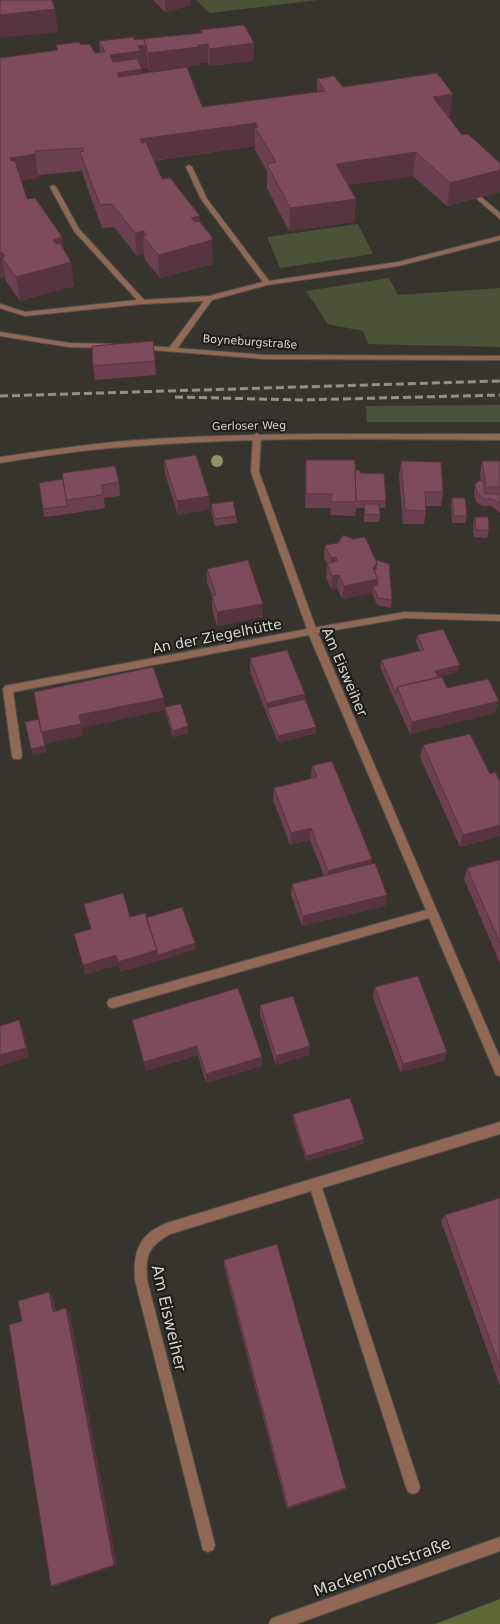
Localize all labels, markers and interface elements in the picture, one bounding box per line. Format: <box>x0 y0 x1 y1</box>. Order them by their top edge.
street label: Boyneburgstraße <box>202 332 298 352</box>
street label: Gerloser Weg <box>212 419 286 433</box>
street label: An der Ziegelhütte <box>151 616 283 656</box>
street label: Am Eisweiher <box>319 625 371 719</box>
street label: Am Eisweiher <box>148 1263 191 1373</box>
street label: Mackenrodtstraße <box>311 1533 453 1601</box>

